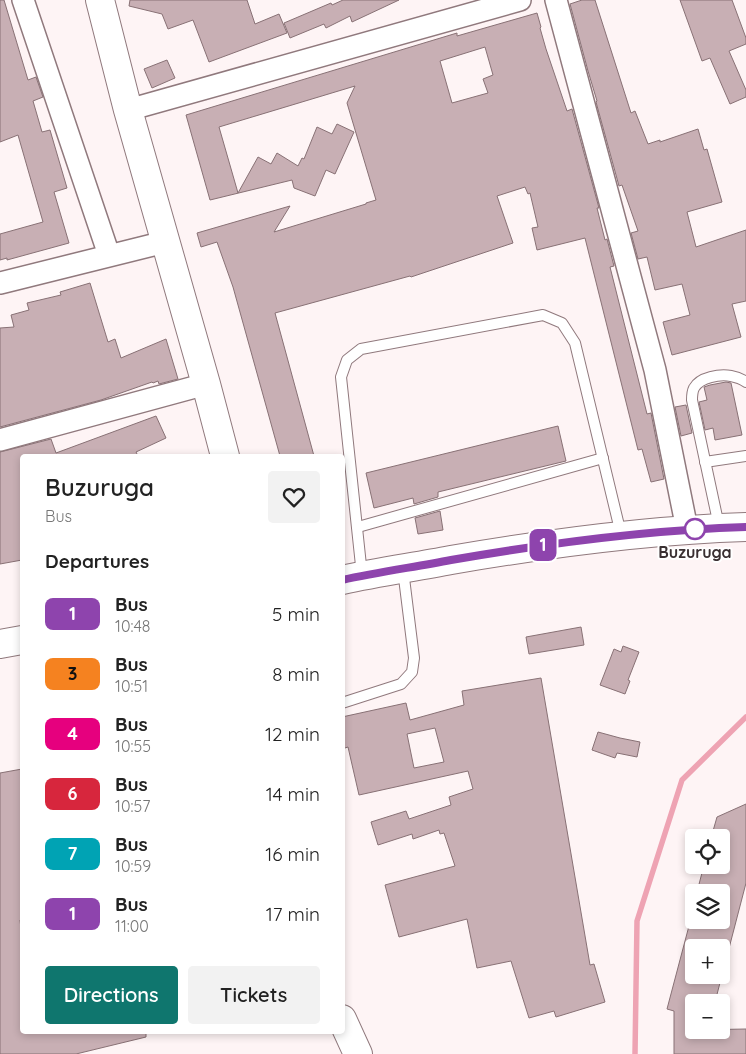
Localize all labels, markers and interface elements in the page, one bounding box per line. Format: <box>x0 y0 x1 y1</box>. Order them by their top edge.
button: heart <box>268 471 320 523</box>
text: Buzuruga <box>45 472 154 502</box>
text: Bus <box>45 506 72 526</box>
marker: Buzuruga <box>684 518 706 540</box>
line badge: 1 <box>527 529 559 561</box>
text: 1 <box>539 533 547 556</box>
place label: Buzuruga <box>658 542 732 562</box>
text: Departures <box>45 549 149 573</box>
text: Bus <box>115 592 148 616</box>
text: 1 <box>69 602 76 625</box>
text: 5 min <box>272 602 320 626</box>
text: 10:48 <box>115 616 151 636</box>
text: Bus <box>115 652 148 676</box>
text: 3 <box>68 662 77 685</box>
text: 8 min <box>272 662 320 686</box>
text: 10:51 <box>115 676 148 696</box>
text: Bus <box>115 712 148 736</box>
text: 4 <box>67 722 78 745</box>
text: 12 min <box>265 722 320 746</box>
text: 10:55 <box>115 736 151 756</box>
text: Bus <box>115 772 148 796</box>
text: 6 <box>68 782 77 805</box>
text: 14 min <box>266 782 320 806</box>
text: 10:57 <box>115 796 150 816</box>
map controls <box>685 829 730 1039</box>
button: locate <box>685 829 730 874</box>
text: Bus <box>115 832 148 856</box>
text: 7 <box>68 842 77 865</box>
text: 16 min <box>265 842 320 866</box>
text: 10:59 <box>115 856 151 876</box>
button: layers <box>685 884 730 929</box>
text: Bus <box>115 892 148 916</box>
text: 1 <box>69 902 76 925</box>
text: 17 min <box>266 902 320 926</box>
text: 11:00 <box>115 916 149 936</box>
button: + <box>685 939 730 984</box>
button: Directions <box>45 966 178 1024</box>
button: Tickets <box>188 966 320 1024</box>
button: − <box>685 994 730 1039</box>

